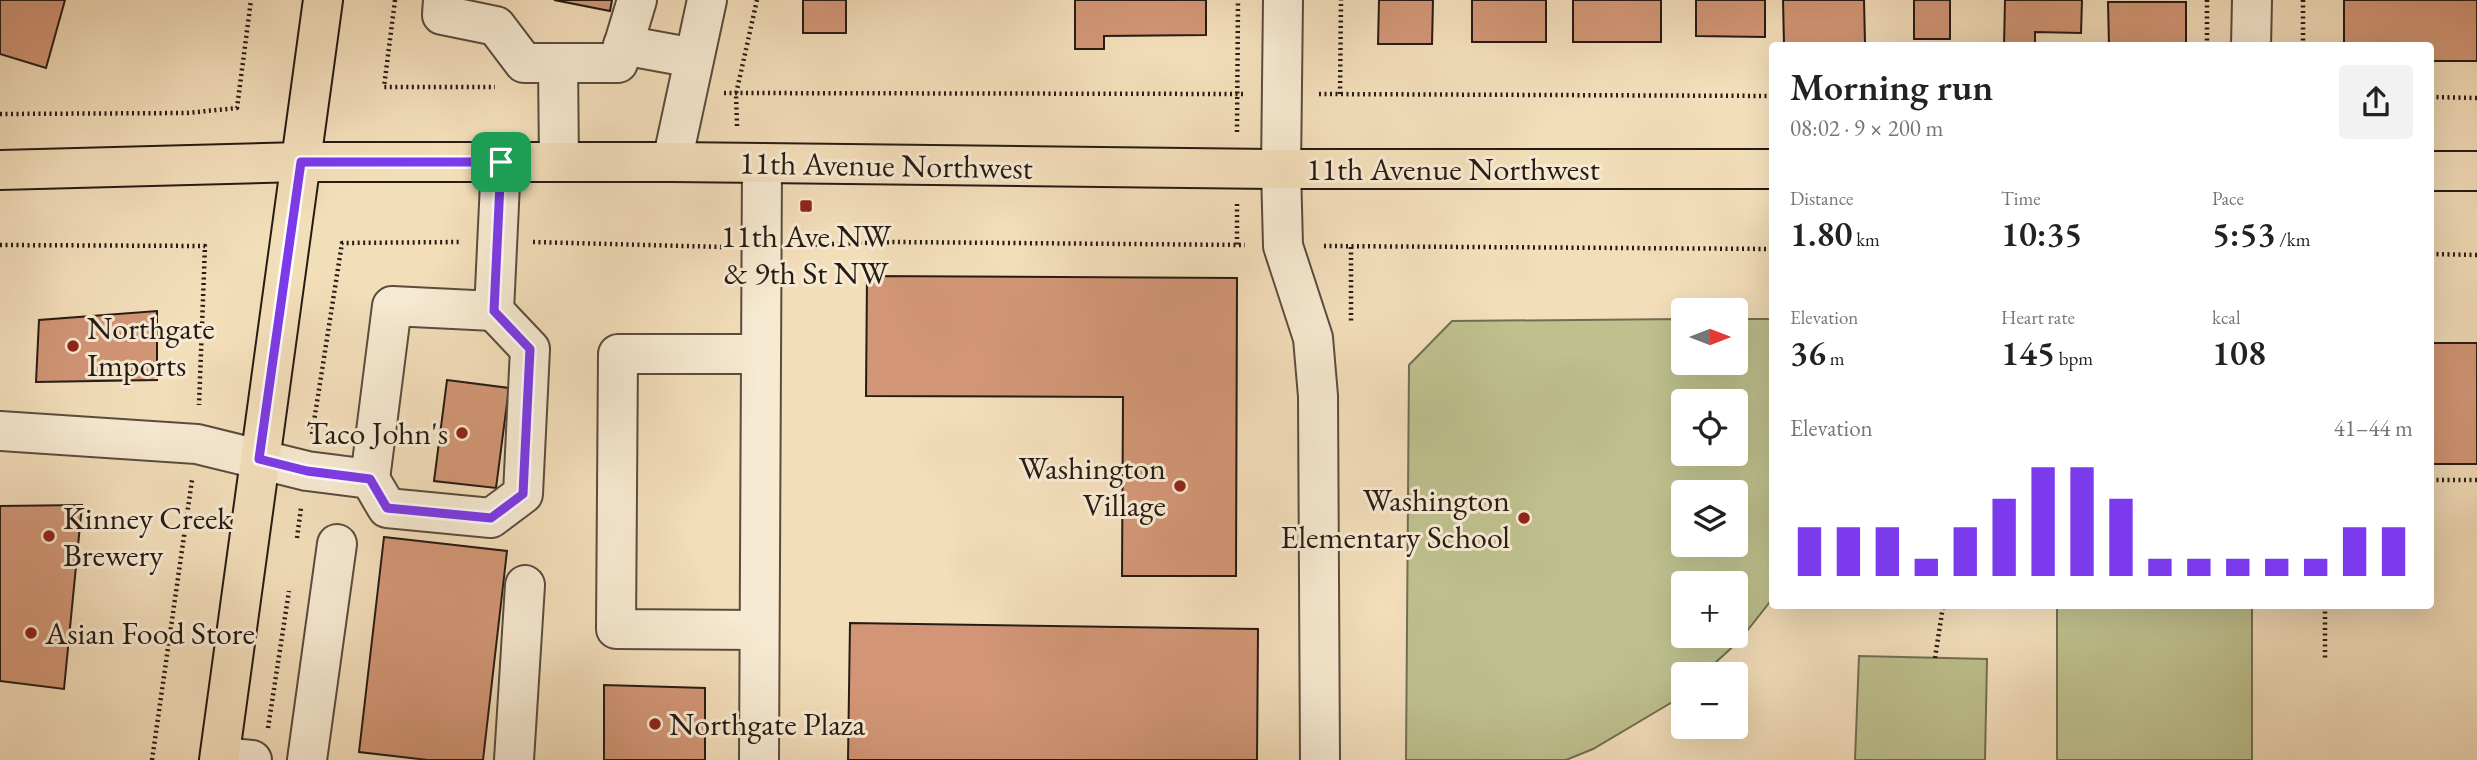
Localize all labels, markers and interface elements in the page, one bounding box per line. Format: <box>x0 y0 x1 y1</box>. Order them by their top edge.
text: Morning run <box>1790 62 1993 111</box>
button: share <box>2339 65 2413 139</box>
text: 08:02 · 9 × 200 m <box>1790 113 1943 143</box>
pin <box>471 132 531 192</box>
street label: 11th Avenue Northwest <box>739 141 1033 189</box>
icon: arrive <box>482 143 520 181</box>
street label: 11th Avenue Northwest <box>1306 148 1600 190</box>
text: Distance <box>1790 186 1853 211</box>
text: Time <box>2001 186 2041 211</box>
text: Pace <box>2212 186 2244 211</box>
marker: 11th Ave NW & 9th St NW <box>798 198 814 214</box>
text: 1.80 <box>1790 211 1852 256</box>
text: 10:35 <box>2001 211 2082 256</box>
text: 5:53 <box>2212 211 2275 256</box>
place label: 11th Ave NW & 9th St NW <box>721 215 892 294</box>
text: km <box>1852 227 1880 252</box>
text: /km <box>2275 227 2310 252</box>
north arrow <box>1671 298 1748 374</box>
map controls <box>1671 298 1748 739</box>
text: Elevation <box>1790 305 1858 330</box>
text: Heart rate <box>2001 305 2075 330</box>
text: kcal <box>2212 305 2241 330</box>
place label: Northgate Imports <box>87 307 215 386</box>
text: 36 <box>1790 330 1826 375</box>
text: 145 <box>2001 330 2055 375</box>
text: 108 <box>2212 330 2266 375</box>
marker: Northgate Imports <box>65 338 81 354</box>
text: m <box>1826 346 1845 371</box>
text: bpm <box>2055 346 2093 371</box>
button: locate <box>1671 389 1748 466</box>
place label: Taco John's <box>306 412 448 454</box>
text: Elevation <box>1790 413 1873 443</box>
text: 41–44 m <box>2334 413 2413 443</box>
marker: Taco John's <box>454 425 470 441</box>
place label: Washington Village <box>1019 447 1166 526</box>
marker: Washington Village <box>1172 478 1188 494</box>
place label: Washington Elementary School <box>1280 479 1510 558</box>
button: layers <box>1671 480 1748 557</box>
place label: Kinney Creek Brewery <box>63 497 233 576</box>
marker: Washington Elementary School <box>1516 510 1532 526</box>
marker: Kinney Creek Brewery <box>41 528 57 544</box>
button: + <box>1671 571 1748 648</box>
place label: Asian Food Store <box>44 612 255 654</box>
marker: Asian Food Store <box>23 625 39 641</box>
button: − <box>1671 662 1748 739</box>
place label: Northgate Plaza <box>669 703 866 745</box>
marker: Northgate Plaza <box>647 716 663 732</box>

